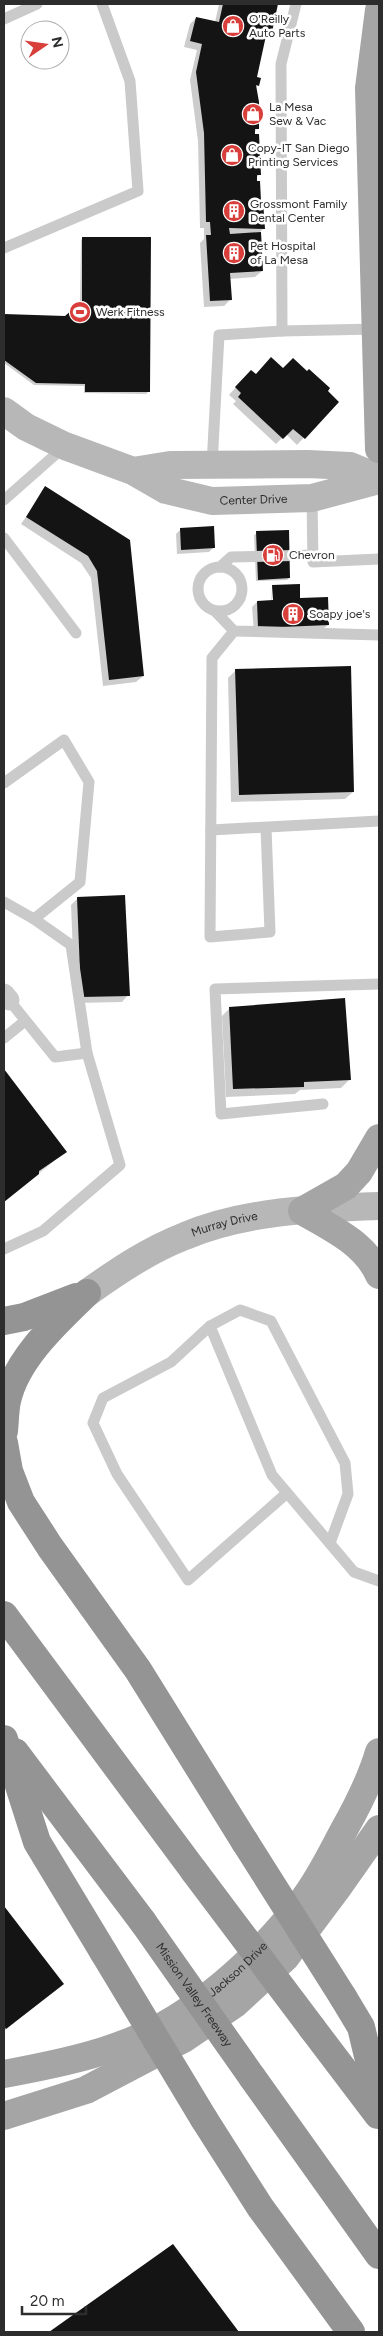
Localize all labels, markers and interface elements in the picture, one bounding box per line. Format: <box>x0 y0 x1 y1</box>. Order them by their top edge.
place label: O'Reilly Auto Parts <box>249 12 306 40</box>
shop icon: O'Reilly Auto Parts <box>221 14 245 38</box>
north arrow <box>20 20 70 70</box>
text: N <box>48 35 67 49</box>
place label: La Mesa Sew & Vac <box>269 100 327 128</box>
shop icon: La Mesa Sew & Vac <box>241 102 265 126</box>
place label: Copy-IT San Diego Printing Services <box>248 141 349 169</box>
shop icon: Copy-IT San Diego Printing Services <box>220 143 244 167</box>
place label: Grossmont Family Dental Center <box>250 197 348 225</box>
building icon: Grossmont Family Dental Center <box>222 199 246 223</box>
place label: Pet Hospital of La Mesa <box>250 239 316 267</box>
building icon: Pet Hospital of La Mesa <box>222 241 246 265</box>
sports icon: Werk Fitness <box>68 300 92 324</box>
place label: Werk Fitness <box>96 305 165 319</box>
street label: Center Drive <box>219 492 288 508</box>
fuel station icon: Chevron <box>261 543 285 567</box>
place label: Chevron <box>289 548 335 562</box>
building icon: Soapy joe's <box>281 602 305 626</box>
place label: Soapy joe's <box>309 607 371 621</box>
street label: Murray Drive <box>189 1209 259 1240</box>
street label: Jackson Drive <box>206 1939 271 2000</box>
street label: Mission Valley Freeway <box>153 1940 236 2050</box>
scale bar <box>22 2284 86 2316</box>
text: 20 m <box>30 2292 64 2310</box>

